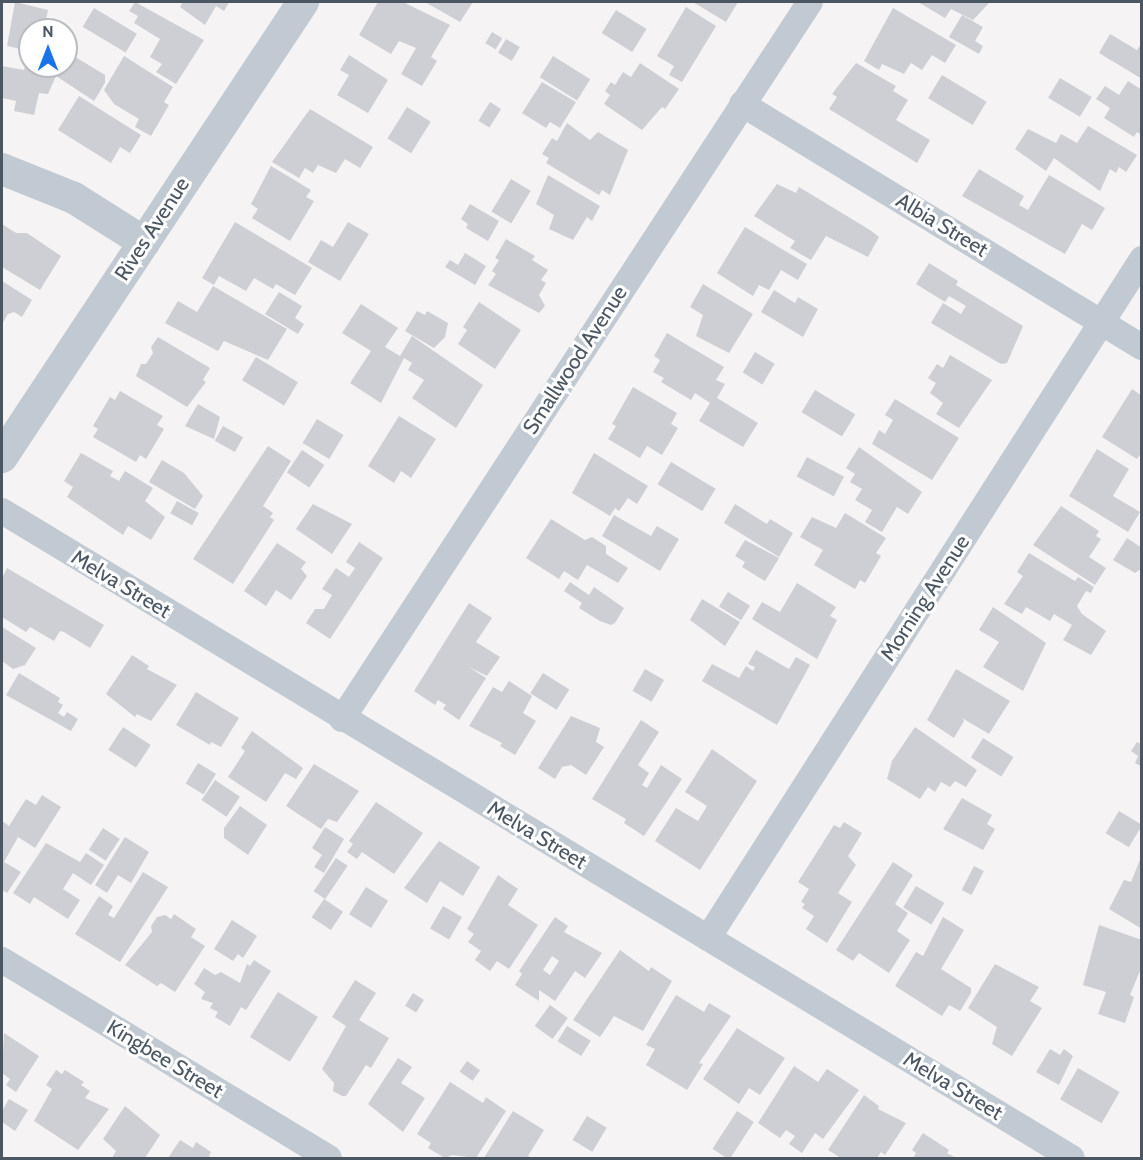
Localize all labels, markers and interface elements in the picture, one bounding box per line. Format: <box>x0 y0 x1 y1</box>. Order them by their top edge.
north arrow <box>18 18 78 78</box>
text: N <box>42 22 54 41</box>
street label: Rives Avenue <box>109 173 195 285</box>
street label: Albia Street <box>892 188 992 262</box>
street label: Smallwood Avenue <box>518 281 632 439</box>
street label: Morning Avenue <box>875 530 975 666</box>
street label: Melva Street <box>67 545 175 623</box>
street label: Melva Street <box>483 796 591 874</box>
street label: Kingbee Street <box>102 1014 228 1104</box>
street label: Melva Street <box>899 1047 1007 1125</box>

